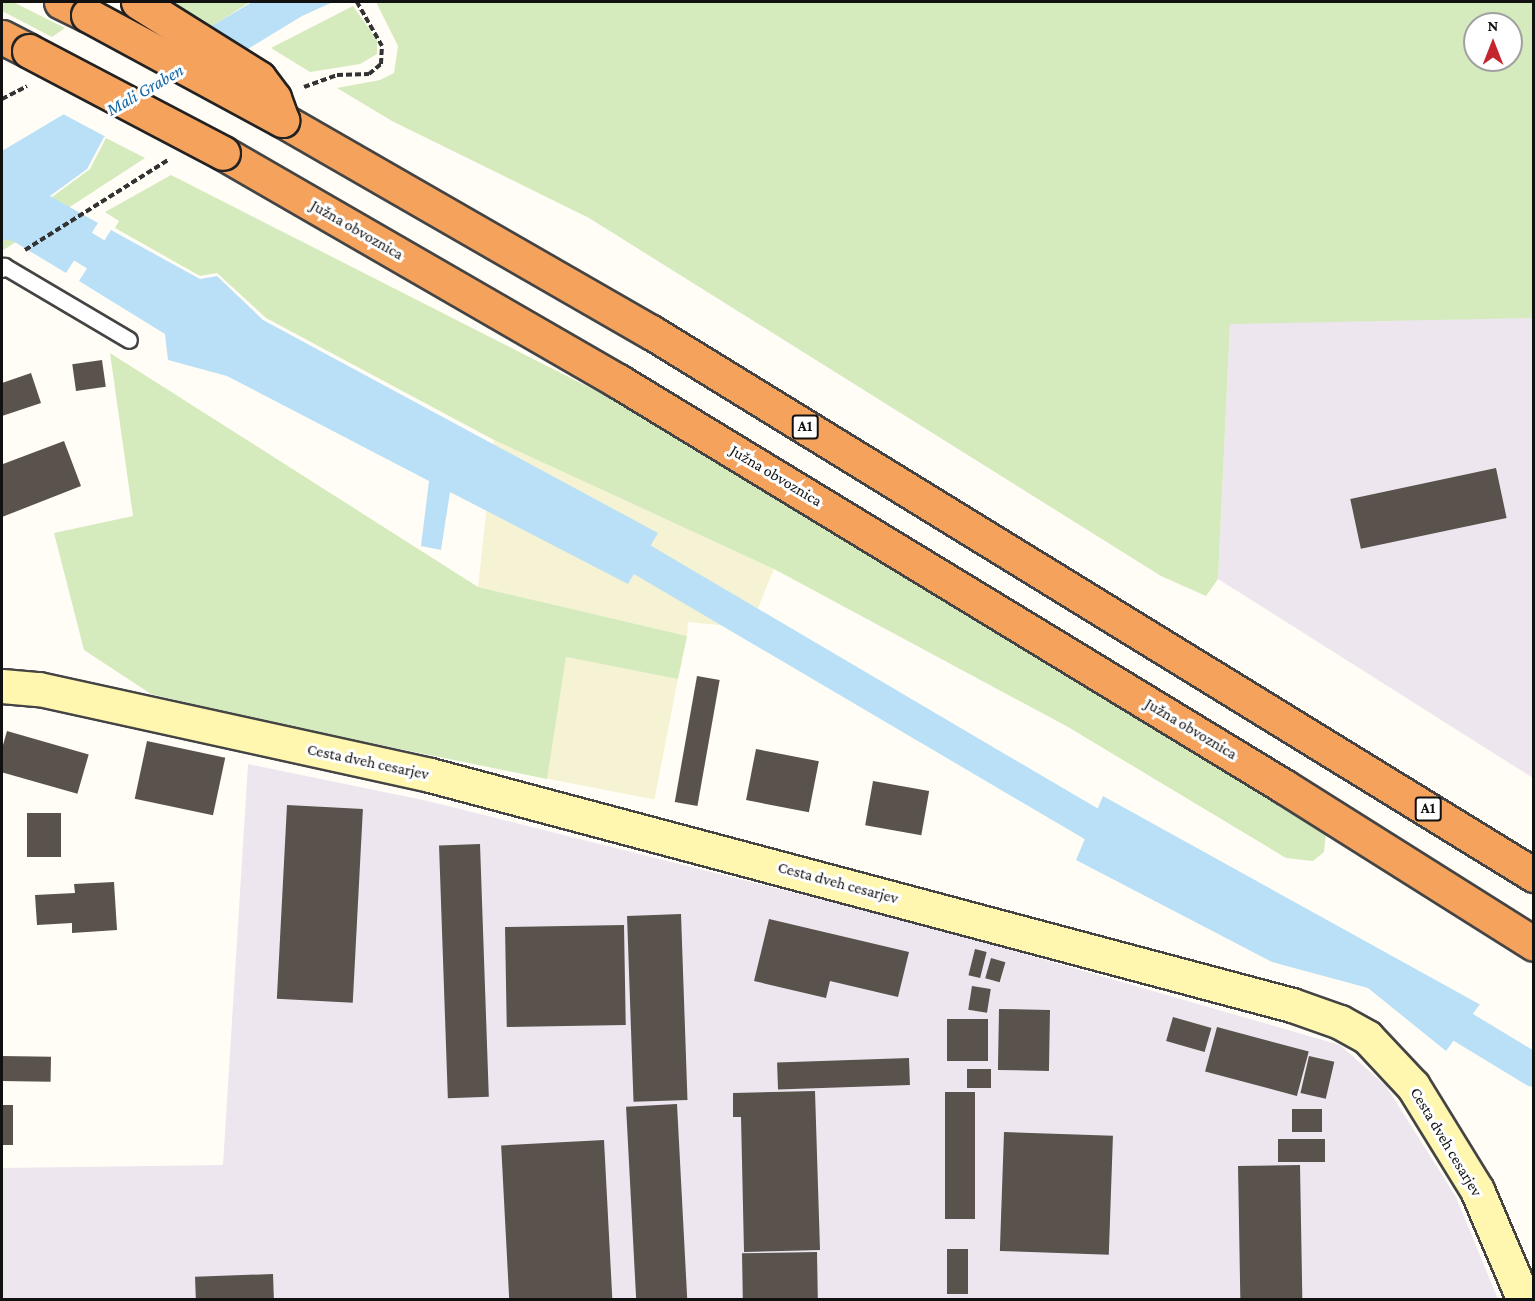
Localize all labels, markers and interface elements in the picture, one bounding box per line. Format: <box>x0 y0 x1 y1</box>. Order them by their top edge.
north arrow <box>1463 12 1523 72</box>
text: N <box>1488 17 1498 34</box>
water label: Mali Graben <box>102 59 188 121</box>
street label: Južna obvoznica <box>307 196 407 264</box>
road number: A1 <box>792 415 818 439</box>
street label: Južna obvoznica <box>726 441 826 511</box>
street label: Južna obvoznica <box>1141 694 1241 764</box>
street label: Cesta dveh cesarjev <box>305 740 431 784</box>
road number: A1 <box>1414 797 1442 821</box>
street label: Cesta dveh cesarjev <box>776 858 900 908</box>
street label: Cesta dveh cesarjev <box>1406 1084 1486 1200</box>

